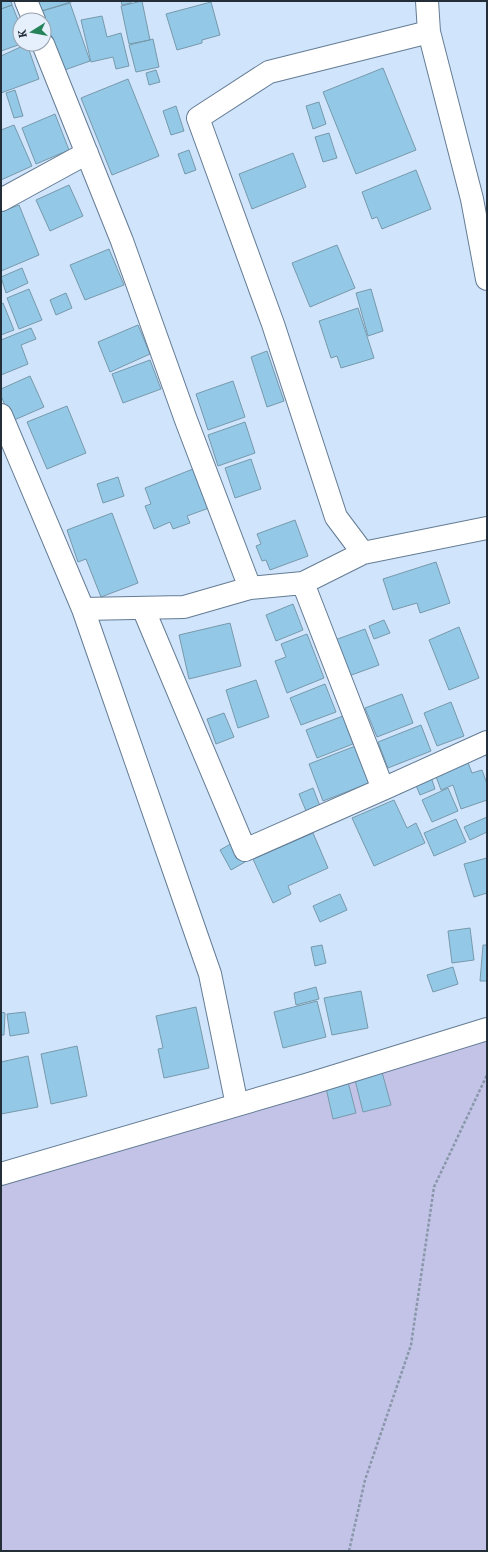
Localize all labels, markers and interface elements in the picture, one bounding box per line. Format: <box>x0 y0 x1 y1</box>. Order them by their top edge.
north arrow <box>12 12 52 52</box>
text: K <box>13 28 30 39</box>

